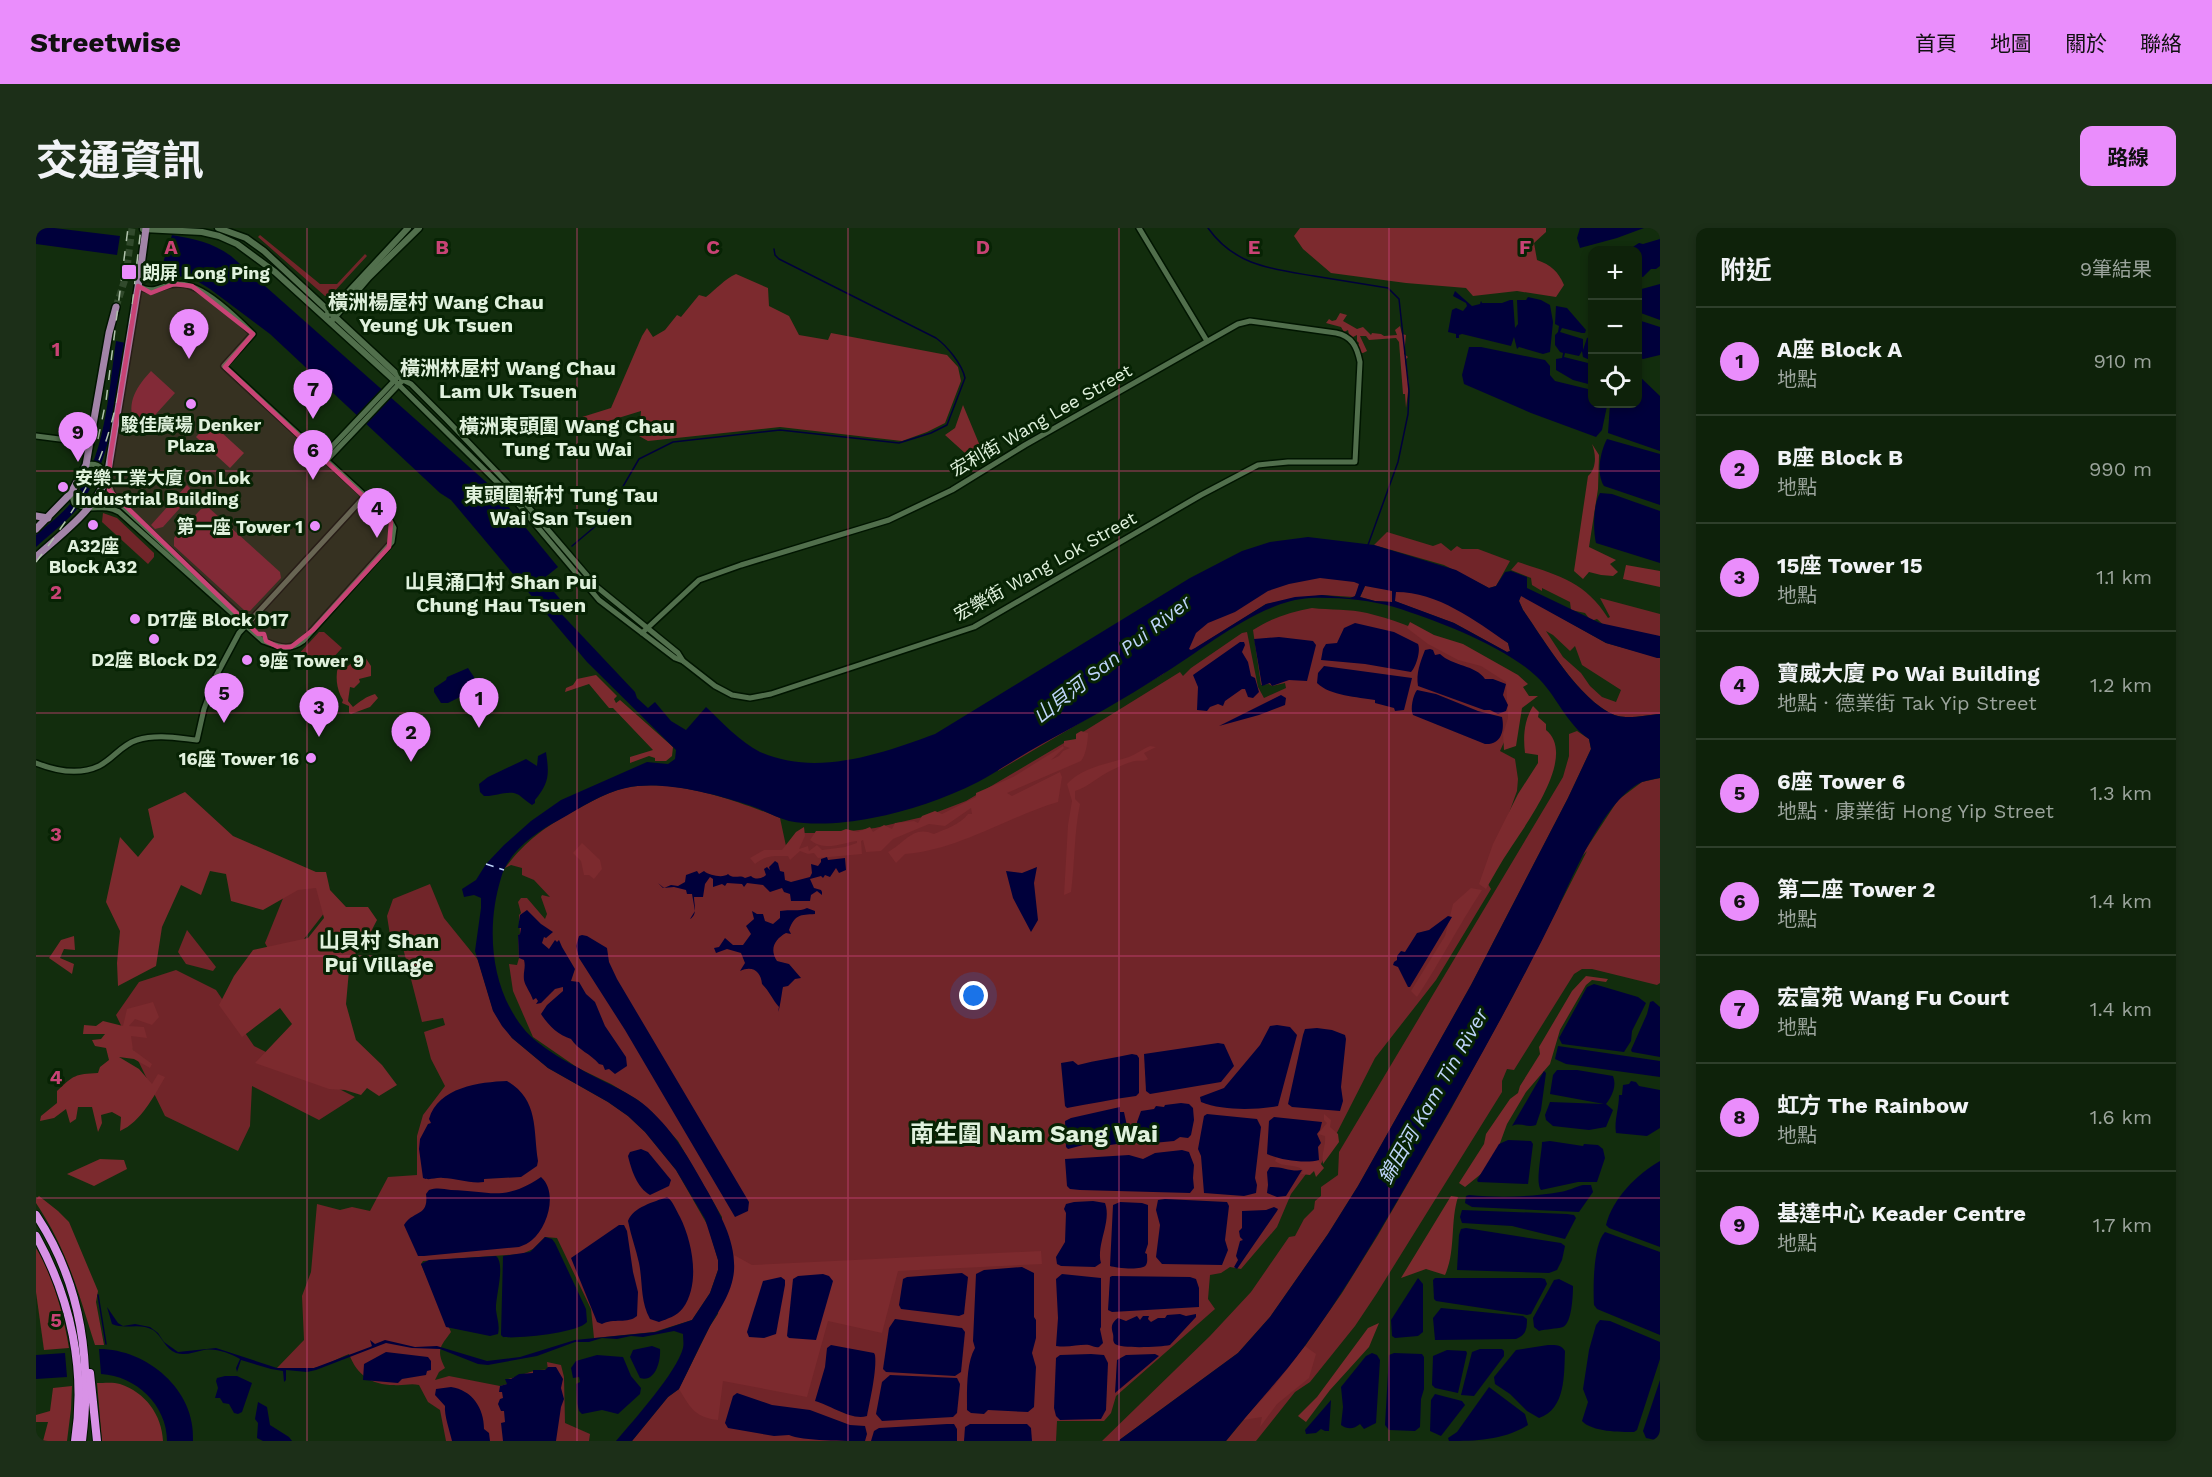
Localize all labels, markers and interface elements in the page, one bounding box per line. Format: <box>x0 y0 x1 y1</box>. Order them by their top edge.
text: Streetwise <box>30 26 181 59</box>
text: 首頁 <box>1915 31 1957 56</box>
text: 地圖 <box>1990 31 2032 56</box>
text: 關於 <box>2065 31 2107 56</box>
text: 聯絡 <box>2140 31 2182 56</box>
button: 路線 <box>2080 126 2176 186</box>
text: 交通資訊 <box>36 136 204 185</box>
text: A <box>164 235 178 259</box>
text: B <box>435 235 449 259</box>
text: C <box>706 235 720 259</box>
text: D <box>976 235 990 259</box>
text: E <box>1248 235 1260 259</box>
text: F <box>1519 235 1531 259</box>
map controls <box>1588 246 1642 408</box>
button: + <box>1588 246 1642 300</box>
text: 附近 <box>1720 255 1772 285</box>
text: 9筆結果 <box>2080 257 2152 281</box>
place label: 朗屏 Long Ping <box>142 262 270 283</box>
marker: 朗屏 Long Ping <box>120 263 138 281</box>
district label: 橫洲楊屋村 Wang Chau Yeung Uk Tsuen <box>328 290 544 337</box>
button: − <box>1588 300 1642 354</box>
pin: 8 <box>170 310 208 359</box>
text: 1 <box>52 337 60 361</box>
text: A座 Block A <box>1777 337 1902 362</box>
text: 1 <box>1735 349 1744 373</box>
text: 910 m <box>2094 349 2152 373</box>
button: locate <box>1588 354 1642 408</box>
district label: 橫洲林屋村 Wang Chau Lam Uk Tsuen <box>400 356 616 403</box>
street label: 宏利街 Wang Lee Street <box>947 359 1136 480</box>
text: 地點 <box>1777 367 1817 391</box>
pin: 7 <box>294 370 332 419</box>
marker: 駿佳廣場 Denker Plaza <box>184 397 198 411</box>
pin: 9 <box>58 412 98 462</box>
place label: 駿佳廣場 Denker Plaza <box>121 414 262 456</box>
district label: 橫洲東頭圍 Wang Chau Tung Tau Wai <box>459 414 675 461</box>
pin: 6 <box>294 430 332 480</box>
text: B座 Block B <box>1777 445 1903 470</box>
text: 2 <box>1734 457 1745 481</box>
text: 990 m <box>2089 457 2152 481</box>
place label: 安樂工業大廈 On Lok Industrial Building <box>75 467 251 509</box>
text: 地點 <box>1777 475 1817 499</box>
marker: 安樂工業大廈 On Lok Industrial Building <box>56 480 70 494</box>
district label: 東頭圍新村 Tung Tau Wai San Tsuen <box>464 483 658 530</box>
pin: 4 <box>358 488 396 538</box>
street label: 宏樂街 Wang Lok Street <box>950 507 1140 625</box>
place label: 第一座 Tower 1 <box>177 516 303 537</box>
marker: A32座 Block A32 <box>86 518 100 532</box>
marker: 第一座 Tower 1 <box>308 519 322 533</box>
place label: A32座 Block A32 <box>49 535 137 577</box>
text: 15座 Tower 15 <box>1777 553 1923 578</box>
text: 3 <box>1734 565 1745 589</box>
text: 1.1 km <box>2096 565 2152 589</box>
district label: 山貝涌口村 Shan Pui Chung Hau Tsuen <box>405 570 597 617</box>
text: 2 <box>50 580 62 604</box>
text: 地點 <box>1777 583 1817 607</box>
water label: 山貝河 San Pui River <box>1028 589 1197 728</box>
place label: D17座 Block D17 <box>147 609 289 630</box>
marker: D17座 Block D17 <box>128 612 142 626</box>
marker: D2座 Block D2 <box>147 632 161 646</box>
place label: D2座 Block D2 <box>91 649 217 670</box>
place label: 9座 Tower 9 <box>259 650 364 671</box>
marker: 9座 Tower 9 <box>240 653 254 667</box>
text: 寶威大廈 Po Wai Building <box>1777 661 2040 686</box>
text: 4 <box>1733 673 1746 697</box>
text: 1.2 km <box>2090 673 2152 697</box>
pin: 5 <box>204 674 243 723</box>
pin: 1 <box>460 678 498 728</box>
pin: 3 <box>300 688 338 737</box>
text: 地點 · 德業街 Tak Yip Street <box>1777 691 2037 715</box>
pin: 2 <box>392 712 430 762</box>
place label: 16座 Tower 16 <box>179 748 299 769</box>
marker: 16座 Tower 16 <box>304 751 318 765</box>
text: 6座 Tower 6 <box>1777 769 1905 794</box>
text: 5 <box>1734 781 1745 805</box>
text: 1.3 km <box>2090 781 2152 805</box>
text: 地點 · 康業街 Hong Yip Street <box>1777 799 2054 823</box>
text: 3 <box>50 822 62 846</box>
text: 第二座 Tower 2 <box>1777 877 1935 902</box>
text: 6 <box>1733 889 1746 913</box>
text: 1.4 km <box>2090 889 2152 913</box>
text: 地點 <box>1777 907 1817 931</box>
district label: 山貝村 Shan Pui Village <box>319 928 439 977</box>
your location <box>959 981 988 1010</box>
text: 宏富苑 Wang Fu Court <box>1777 985 2009 1010</box>
text: 7 <box>1733 997 1746 1021</box>
text: 1.4 km <box>2090 997 2152 1021</box>
water label: 錦田河 Kam Tin River <box>1373 1003 1494 1188</box>
text: 地點 <box>1777 1015 1817 1039</box>
text: 4 <box>50 1065 63 1089</box>
text: 虹方 The Rainbow <box>1777 1093 1969 1118</box>
text: 8 <box>1733 1105 1746 1129</box>
text: 1.6 km <box>2090 1105 2152 1129</box>
district label: 南生圍 Nam Sang Wai <box>910 1120 1158 1148</box>
text: 地點 <box>1777 1123 1817 1147</box>
text: 基達中心 Keader Centre <box>1777 1201 2026 1226</box>
text: 9 <box>1733 1213 1746 1237</box>
text: 1.7 km <box>2093 1213 2152 1237</box>
text: 地點 <box>1777 1231 1817 1255</box>
text: 5 <box>50 1308 62 1332</box>

